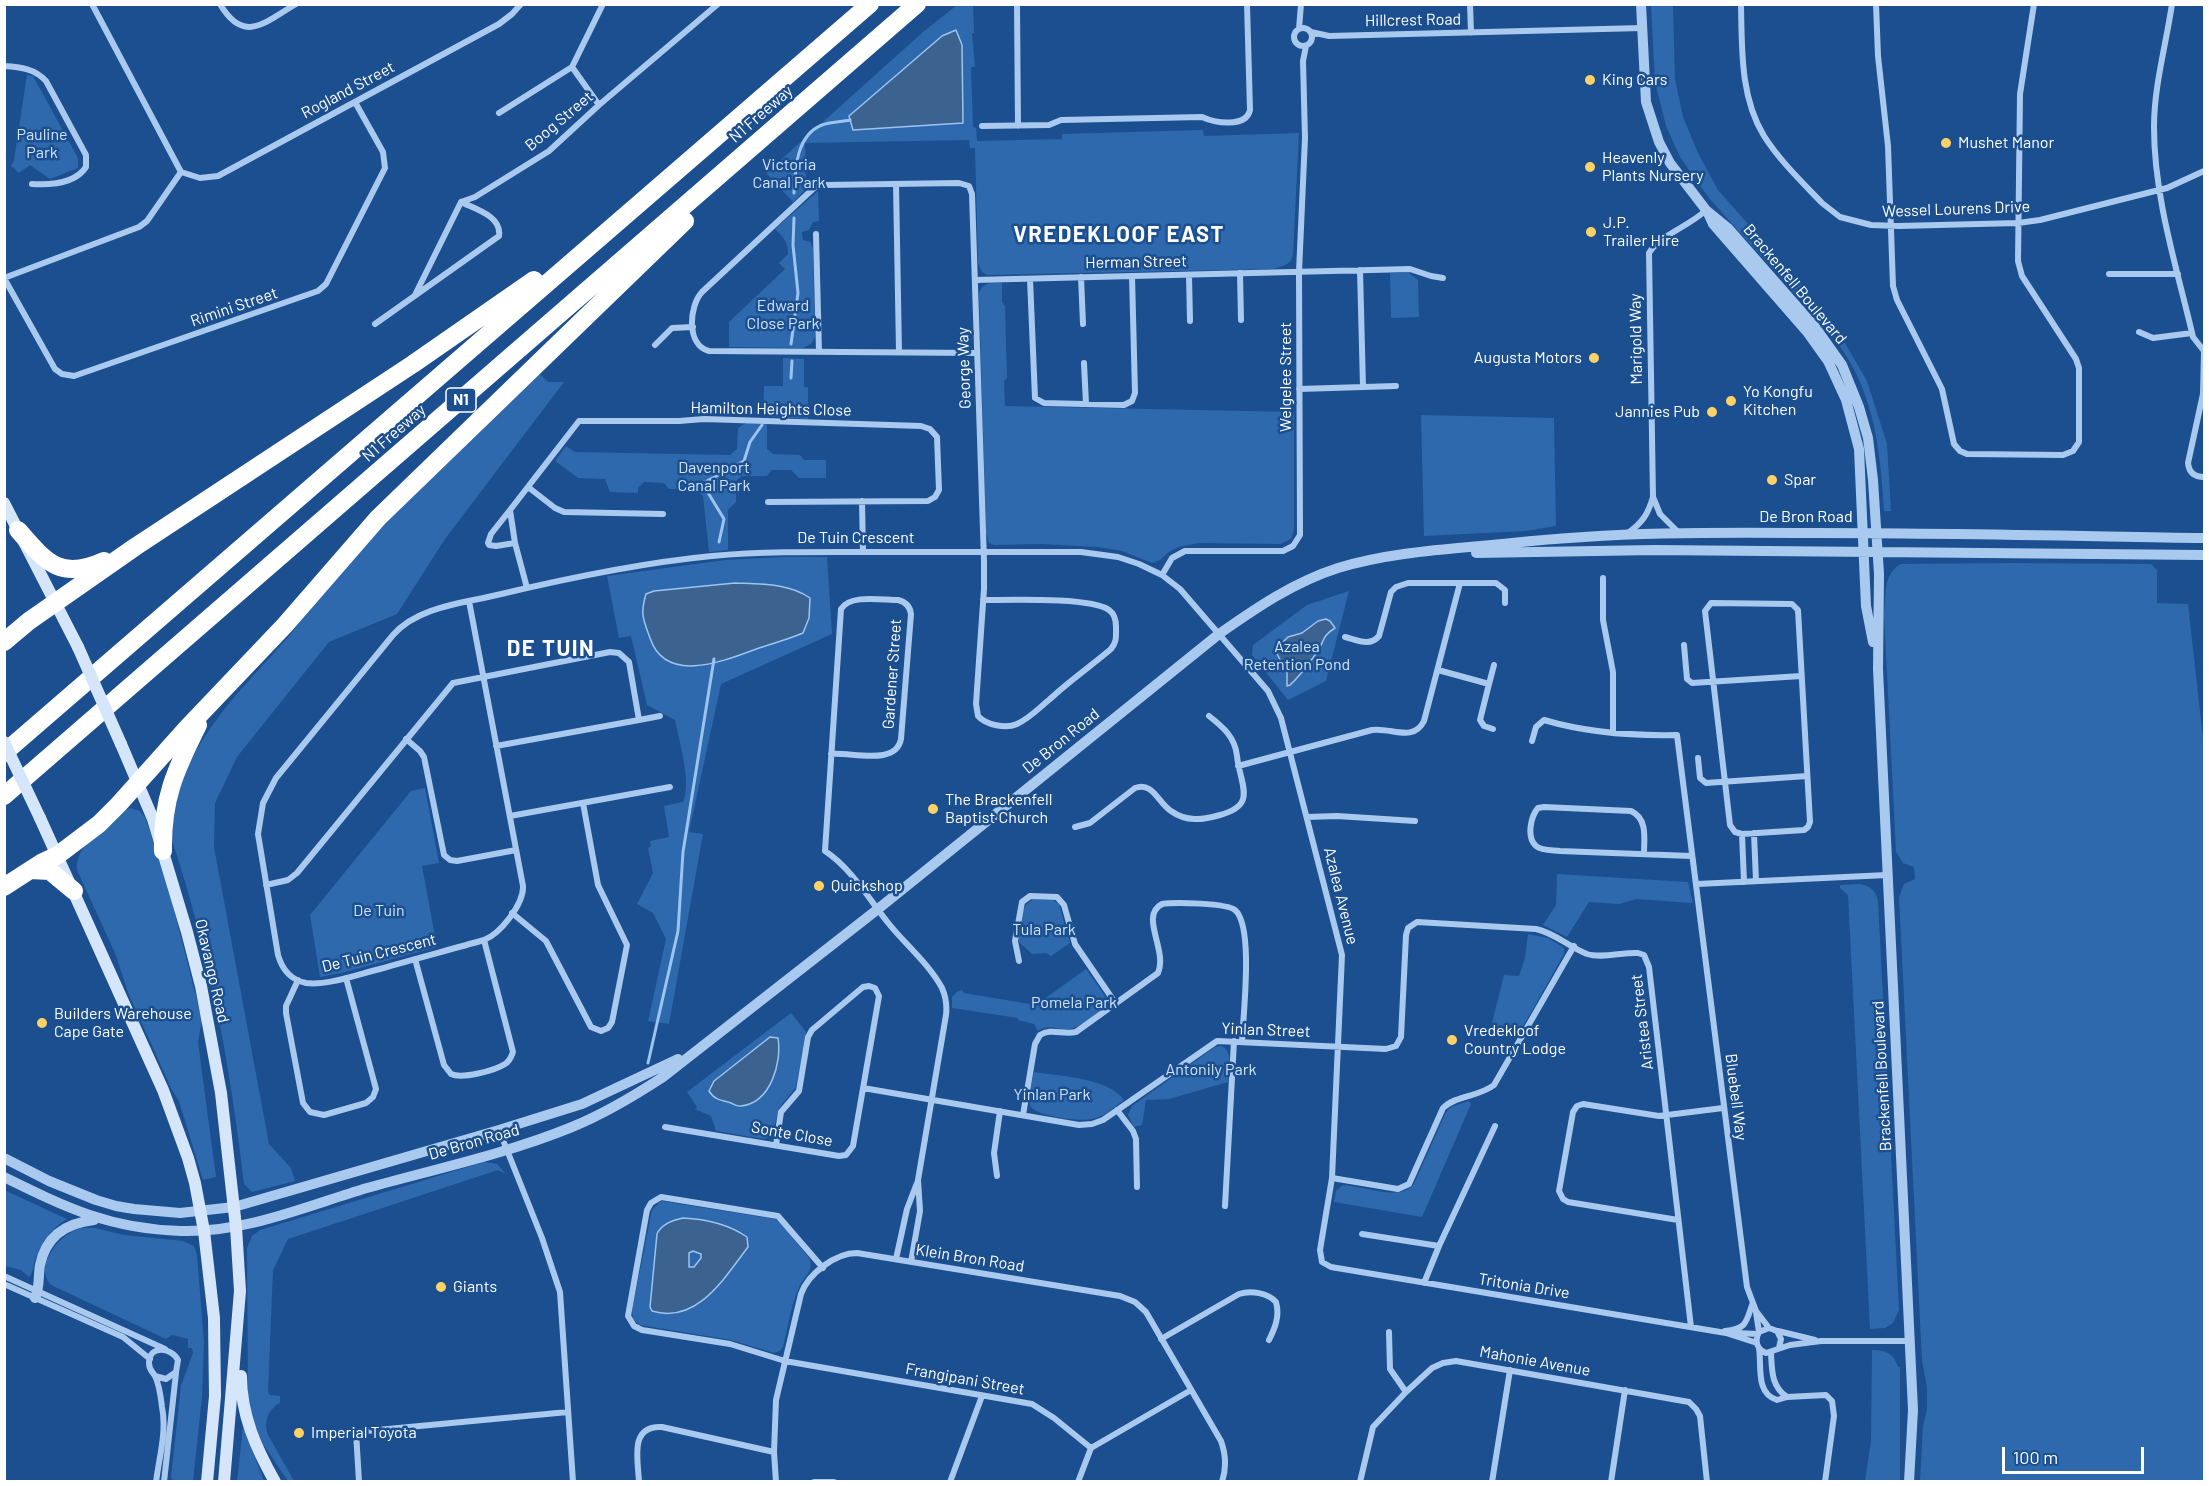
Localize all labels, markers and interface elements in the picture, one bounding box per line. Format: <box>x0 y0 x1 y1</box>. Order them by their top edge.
street label: Hillcrest Road <box>1365 10 1461 30</box>
street label: Rogland Street <box>298 57 398 123</box>
place label: King Cars <box>1602 70 1667 90</box>
marker: King Cars <box>1583 73 1597 87</box>
street label: N1 Freeway <box>725 81 797 147</box>
street label: Boog Street <box>521 87 597 155</box>
park label: Pauline Park <box>17 125 67 163</box>
place label: Mushet Manor <box>1958 133 2054 153</box>
marker: Mushet Manor <box>1939 136 1953 150</box>
place label: Heavenly Plants Nursery <box>1602 148 1704 186</box>
park label: Victoria Canal Park <box>753 155 825 193</box>
marker: Heavenly Plants Nursery <box>1583 160 1597 174</box>
street label: Wessel Lourens Drive <box>1882 197 2030 221</box>
place label: J.P. Trailer Hire <box>1603 213 1679 251</box>
street label: Brackenfell Boulevard <box>1739 220 1851 348</box>
district label: VREDEKLOOF EAST <box>1013 222 1225 248</box>
marker: J.P. Trailer Hire <box>1584 225 1598 239</box>
street label: Herman Street <box>1085 252 1187 272</box>
street label: Rimini Street <box>188 283 280 331</box>
street label: Marigold Way <box>1626 293 1646 385</box>
park label: Edward Close Park <box>747 296 819 334</box>
street label: Welgelee Street <box>1276 322 1296 432</box>
street label: George Way <box>953 327 975 409</box>
place label: Augusta Motors <box>1474 348 1582 368</box>
marker: Augusta Motors <box>1587 351 1601 365</box>
place label: Yo Kongfu Kitchen <box>1743 382 1813 420</box>
road number: N1 <box>446 388 476 412</box>
marker: Yo Kongfu Kitchen <box>1724 394 1738 408</box>
street label: Hamilton Heights Close <box>690 398 852 420</box>
street label: N1 Freeway <box>358 400 430 466</box>
place label: Jannies Pub <box>1615 402 1700 422</box>
marker: Jannies Pub <box>1705 405 1719 419</box>
park label: Davenport Canal Park <box>678 458 750 496</box>
place label: Spar <box>1784 470 1816 490</box>
marker: Spar <box>1765 473 1779 487</box>
street label: De Bron Road <box>1759 507 1853 527</box>
street label: De Tuin Crescent <box>797 528 915 548</box>
street label: Gardener Street <box>879 618 905 730</box>
district label: DE TUIN <box>507 636 595 662</box>
park label: Azalea Retention Pond <box>1244 637 1350 675</box>
street label: De Bron Road <box>1019 704 1103 778</box>
place label: The Brackenfell Baptist Church <box>945 790 1052 828</box>
marker: The Brackenfell Baptist Church <box>926 802 940 816</box>
street label: Azalea Avenue <box>1320 845 1362 947</box>
place label: Quickshop <box>831 876 903 896</box>
marker: Quickshop <box>812 879 826 893</box>
park label: De Tuin <box>353 901 405 921</box>
street label: Okavango Road <box>191 917 233 1025</box>
park label: Tula Park <box>1012 920 1076 940</box>
street label: De Tuin Crescent <box>320 929 438 977</box>
street label: Aristea Street <box>1627 973 1657 1071</box>
park label: Pomela Park <box>1031 993 1117 1013</box>
street label: Brackenfell Boulevard <box>1868 1000 1896 1152</box>
place label: Builders Warehouse Cape Gate <box>54 1004 192 1042</box>
marker: Builders Warehouse Cape Gate <box>35 1016 49 1030</box>
street label: Yinlan Street <box>1221 1019 1311 1041</box>
place label: Vredekloof Country Lodge <box>1464 1021 1566 1059</box>
marker: Vredekloof Country Lodge <box>1445 1033 1459 1047</box>
street label: Bluebell Way <box>1721 1053 1751 1141</box>
park label: Antonily Park <box>1165 1060 1257 1080</box>
park label: Yinlan Park <box>1014 1085 1090 1105</box>
street label: Sonte Close <box>750 1117 834 1151</box>
street label: De Bron Road <box>427 1120 521 1164</box>
street label: Klein Bron Road <box>914 1240 1026 1276</box>
street label: Tritonia Drive <box>1477 1269 1571 1303</box>
place label: Giants <box>453 1277 497 1297</box>
marker: Giants <box>434 1280 448 1294</box>
street label: Mahonie Avenue <box>1478 1342 1592 1380</box>
street label: Frangipani Street <box>904 1359 1026 1399</box>
place label: Imperial Toyota <box>311 1423 417 1443</box>
marker: Imperial Toyota <box>292 1426 306 1440</box>
scale bar <box>2005 1435 2148 1473</box>
text: 100 m <box>2013 1446 2058 1468</box>

